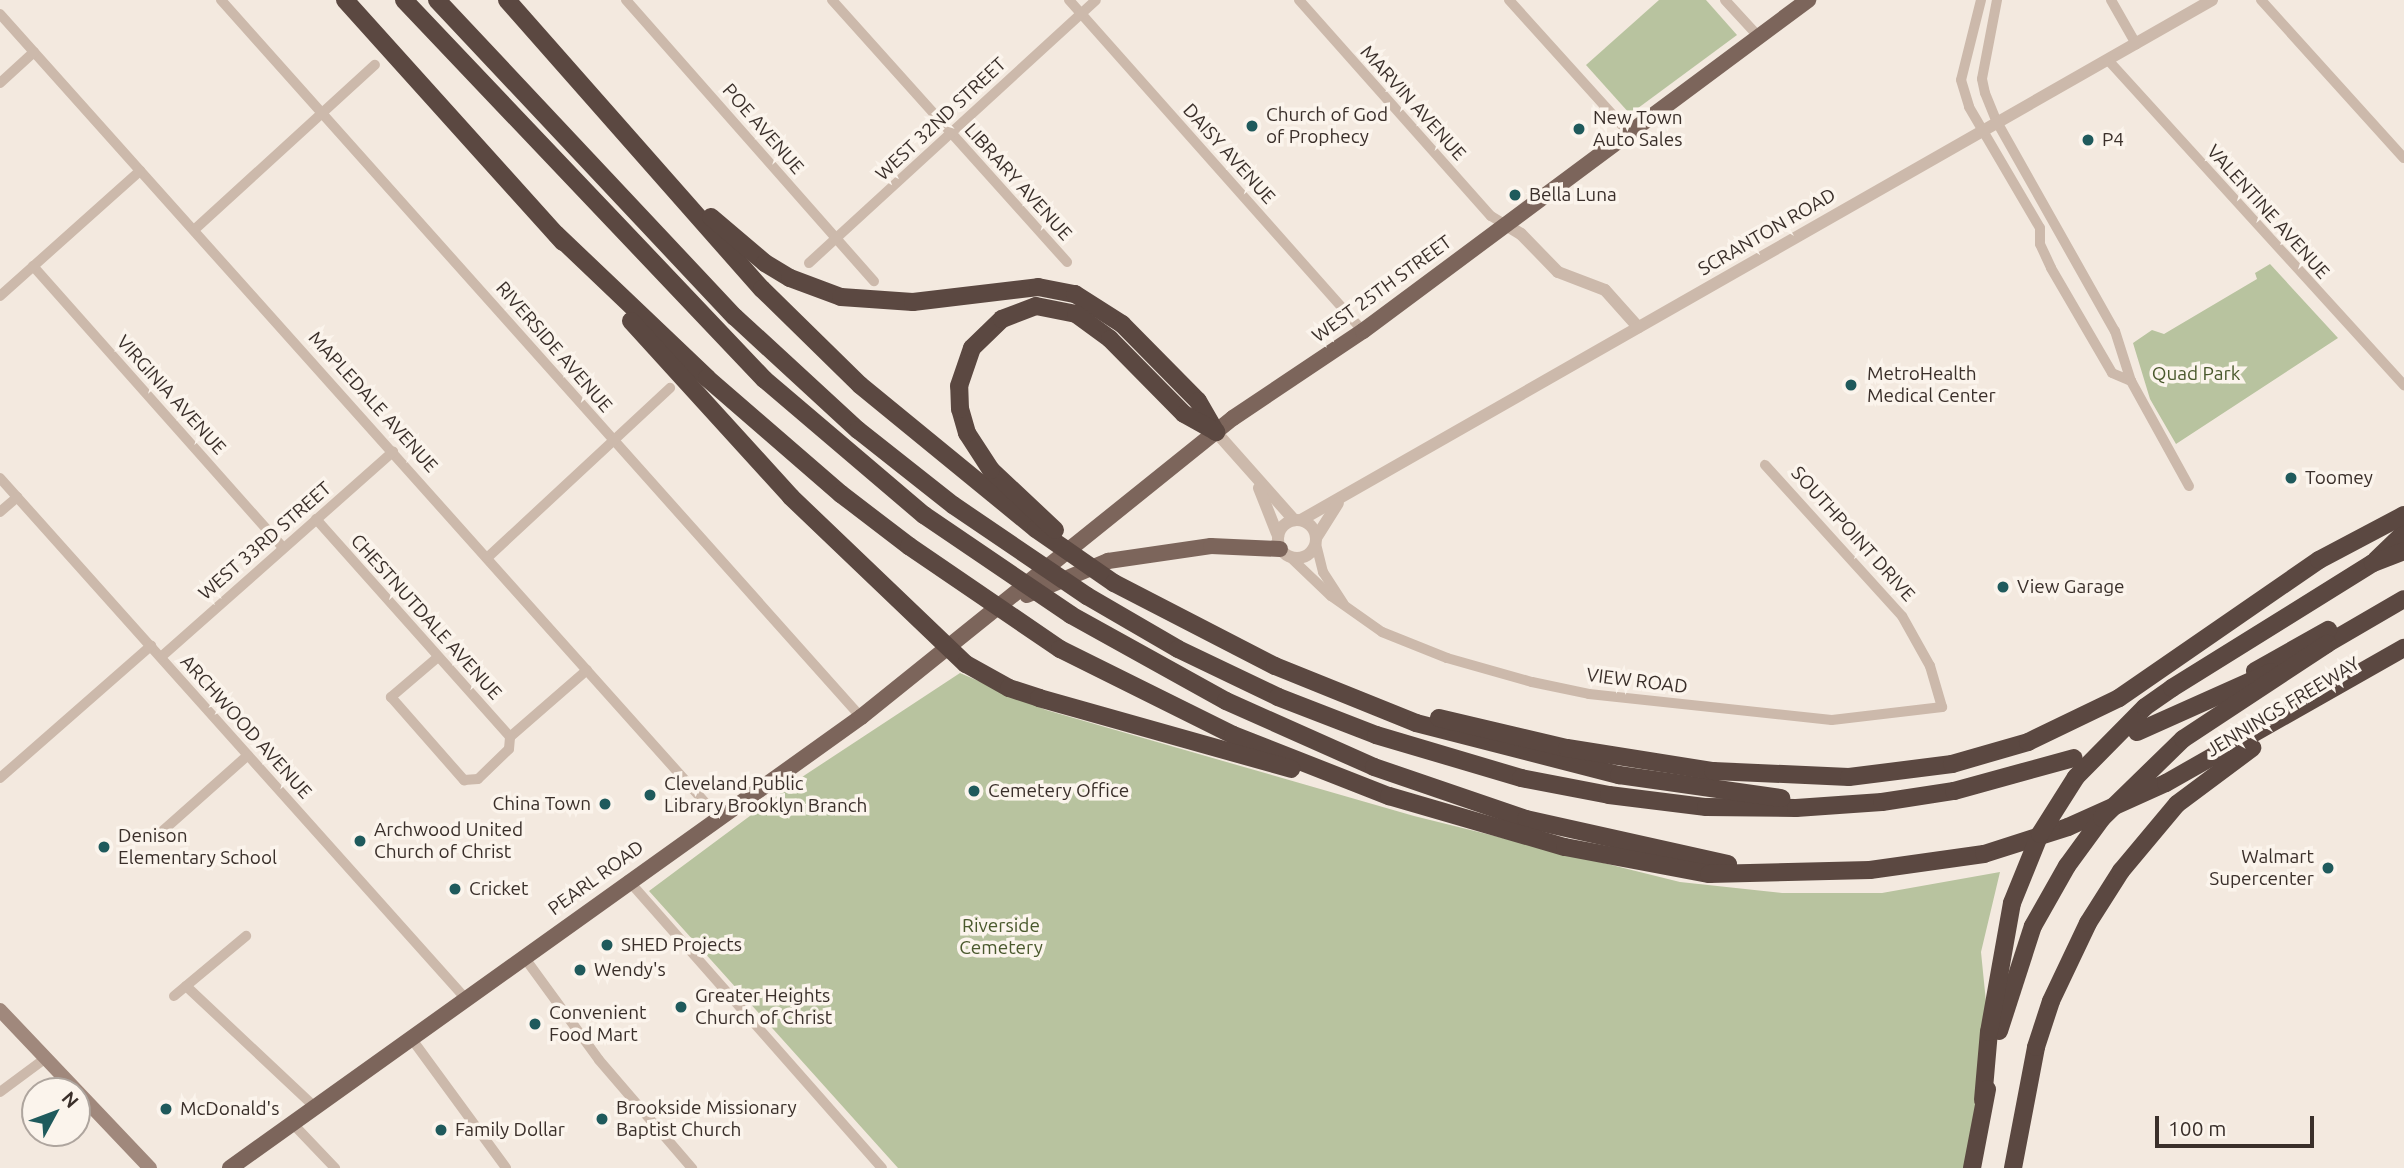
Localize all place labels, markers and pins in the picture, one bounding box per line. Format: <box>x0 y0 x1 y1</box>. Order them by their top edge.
place label: Church of God of Prophecy <box>1266 104 1388 148</box>
place label: New Town Auto Sales <box>1593 107 1683 151</box>
marker: Church of God of Prophecy <box>1244 118 1260 134</box>
marker: New Town Auto Sales <box>1571 121 1587 137</box>
place label: P4 <box>2102 129 2124 151</box>
marker: P4 <box>2080 132 2096 148</box>
place label: Bella Luna <box>1529 184 1617 206</box>
marker: Bella Luna <box>1507 187 1523 203</box>
place label: MetroHealth Medical Center <box>1867 363 1996 407</box>
marker: MetroHealth Medical Center <box>1841 375 1861 395</box>
place label: Toomey <box>2305 467 2373 489</box>
marker: Toomey <box>2283 470 2299 486</box>
place label: View Garage <box>2017 576 2125 598</box>
marker: View Garage <box>1995 579 2011 595</box>
place label: Cleveland Public Library Brooklyn Branch <box>664 773 867 817</box>
place label: Cemetery Office <box>988 780 1129 802</box>
marker: Cemetery Office <box>966 783 982 799</box>
marker: Cleveland Public Library Brooklyn Branch <box>642 787 658 803</box>
place label: China Town <box>493 793 591 815</box>
marker: China Town <box>597 796 613 812</box>
place label: Archwood United Church of Christ <box>374 819 523 863</box>
place label: Denison Elementary School <box>118 825 277 869</box>
marker: Archwood United Church of Christ <box>352 833 368 849</box>
marker: Denison Elementary School <box>96 839 112 855</box>
place label: Walmart Supercenter <box>2209 846 2314 890</box>
marker: Walmart Supercenter <box>2320 860 2336 876</box>
place label: Cricket <box>469 878 529 900</box>
marker: Cricket <box>447 881 463 897</box>
place label: SHED Projects <box>621 934 742 956</box>
marker: SHED Projects <box>599 937 615 953</box>
place label: Wendy's <box>594 959 666 981</box>
marker: Wendy's <box>572 962 588 978</box>
place label: Greater Heights Church of Christ <box>695 985 832 1029</box>
marker: Greater Heights Church of Christ <box>673 999 689 1015</box>
place label: Convenient Food Mart <box>549 1002 647 1046</box>
marker: Convenient Food Mart <box>527 1016 543 1032</box>
place label: Brookside Missionary Baptist Church <box>616 1097 797 1141</box>
place label: McDonald's <box>180 1098 279 1120</box>
marker: McDonald's <box>158 1101 174 1117</box>
marker: Brookside Missionary Baptist Church <box>594 1111 610 1127</box>
place label: Family Dollar <box>455 1119 565 1141</box>
marker: Family Dollar <box>433 1122 449 1138</box>

